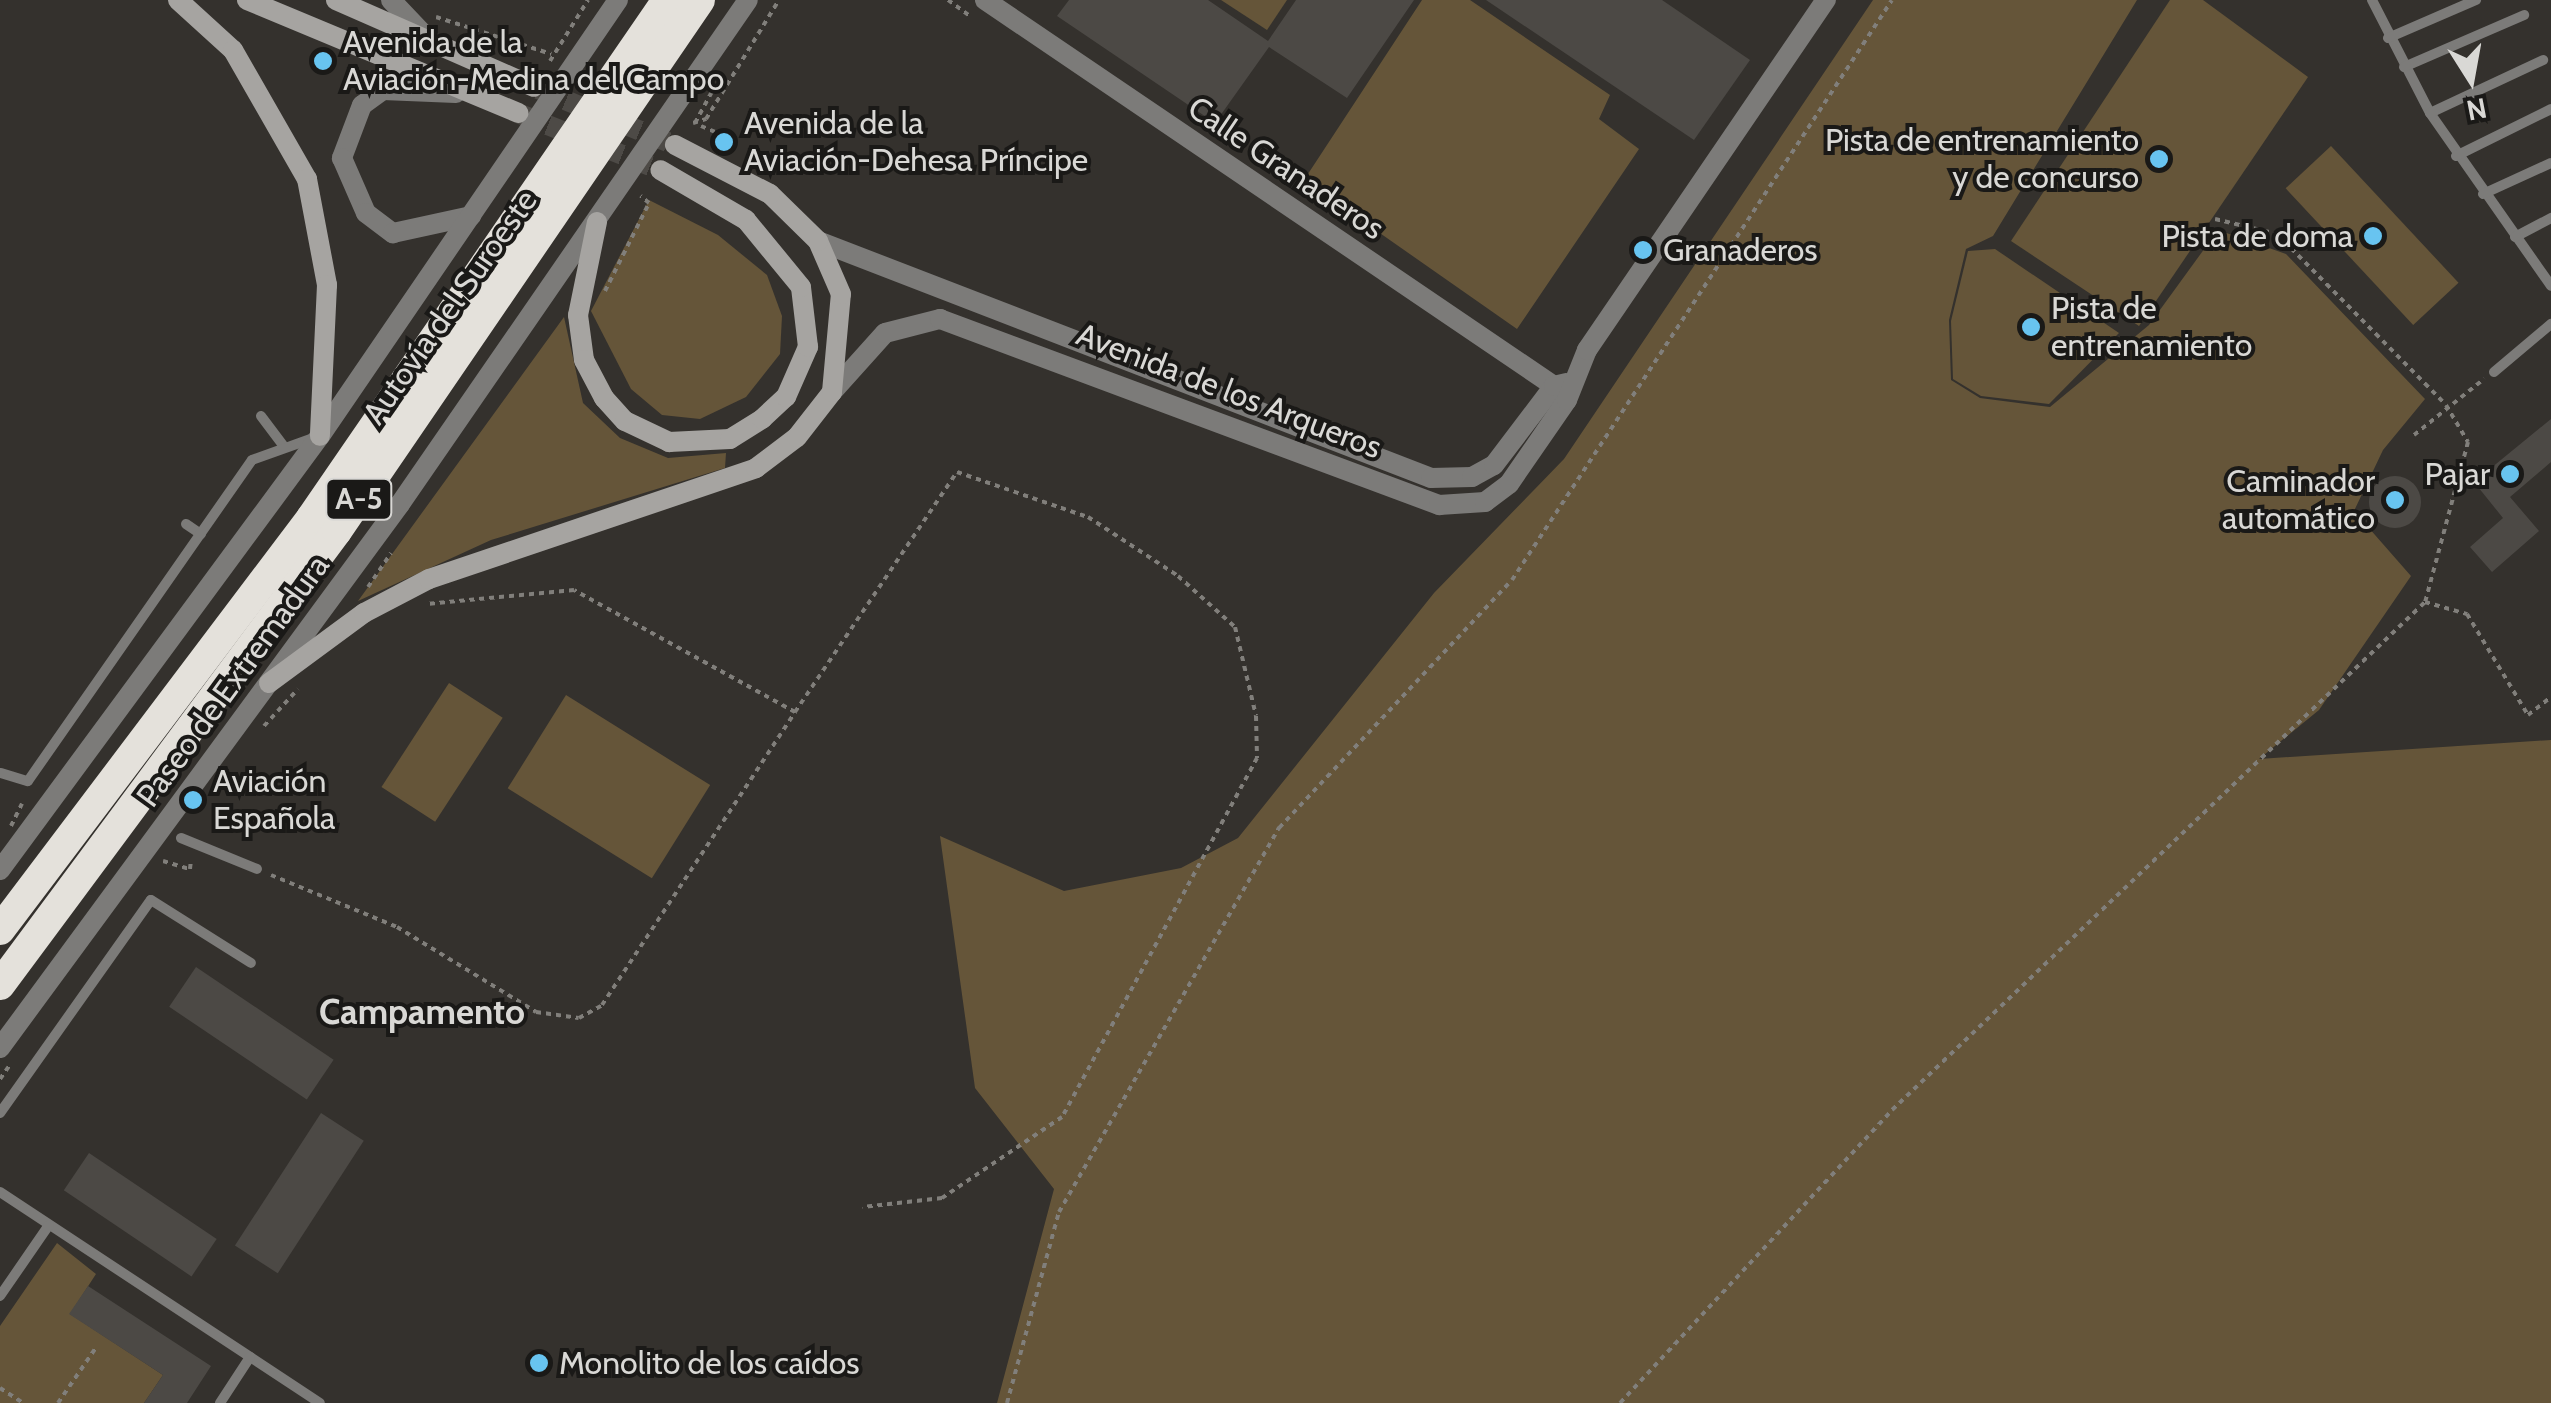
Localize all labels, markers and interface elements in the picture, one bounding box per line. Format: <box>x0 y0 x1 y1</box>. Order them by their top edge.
place label: Avenida de la Aviación-Medina del Campo <box>343 24 724 99</box>
north arrow <box>2421 30 2521 130</box>
marker: Avenida de la Aviación-Medina del Campo <box>312 50 334 72</box>
street label: Calle Granaderos <box>1181 88 1391 248</box>
text: N <box>2464 91 2490 128</box>
place label: Avenida de la Aviación-Dehesa Príncipe <box>744 105 1088 180</box>
place label: Pista de entrenamiento y de concurso <box>1825 122 2139 197</box>
marker: Avenida de la Aviación-Dehesa Príncipe <box>713 131 735 153</box>
marker: Pista de entrenamiento y de concurso <box>2148 148 2170 170</box>
street label: Autovía del Suroeste <box>355 182 545 432</box>
place label: Pista de doma <box>2161 217 2353 255</box>
marker: Pista de doma <box>2362 225 2384 247</box>
place label: Granaderos <box>1663 231 1817 269</box>
marker: Granaderos <box>1632 239 1654 261</box>
place label: Pista de entrenamiento <box>2051 290 2252 365</box>
street label: Avenida de los Arqueros <box>1071 315 1387 467</box>
marker: Pista de entrenamiento <box>2020 316 2042 338</box>
place label: Pajar <box>2425 455 2490 493</box>
place label: Caminador automático <box>2222 463 2375 538</box>
marker: Pajar <box>2499 463 2521 485</box>
road number: A-5 <box>324 474 394 524</box>
marker: Caminador automático <box>2384 489 2406 511</box>
street label: Paseo de Extremadura <box>129 548 337 814</box>
place label: Aviación Española <box>213 763 335 838</box>
marker: Aviación Española <box>182 789 204 811</box>
district label: Campamento <box>319 991 525 1033</box>
place label: Monolito de los caídos <box>559 1344 860 1382</box>
marker: Monolito de los caídos <box>528 1352 550 1374</box>

